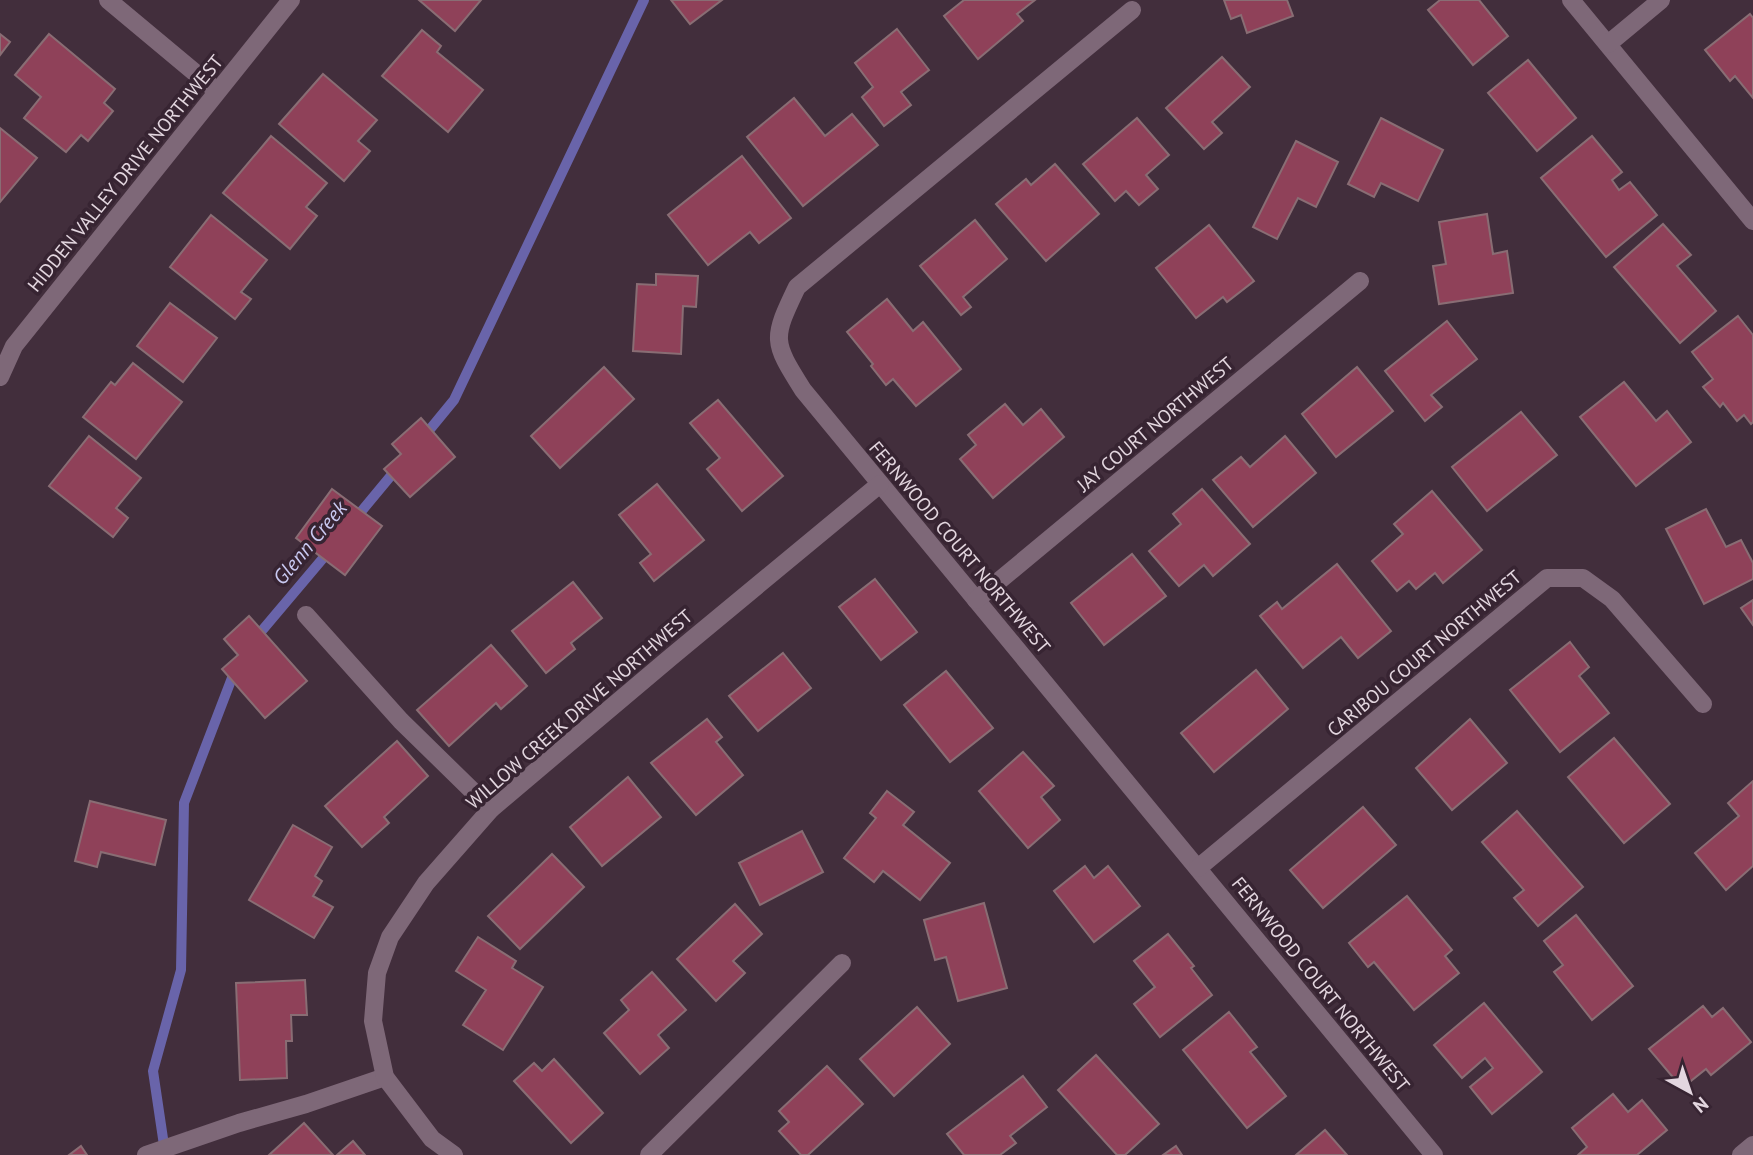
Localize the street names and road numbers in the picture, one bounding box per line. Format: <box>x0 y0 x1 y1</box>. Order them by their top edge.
street label: HIDDEN VALLEY DRIVE NORTHWEST <box>22 49 228 296</box>
street label: JAY COURT NORTHWEST <box>1071 351 1239 497</box>
street label: FERNWOOD COURT NORTHWEST <box>864 436 1056 658</box>
street label: CARIBOU COURT NORTHWEST <box>1322 564 1526 741</box>
street label: WILLOW CREEK DRIVE NORTHWEST <box>461 604 698 814</box>
street label: FERNWOOD COURT NORTHWEST <box>1227 872 1415 1097</box>

